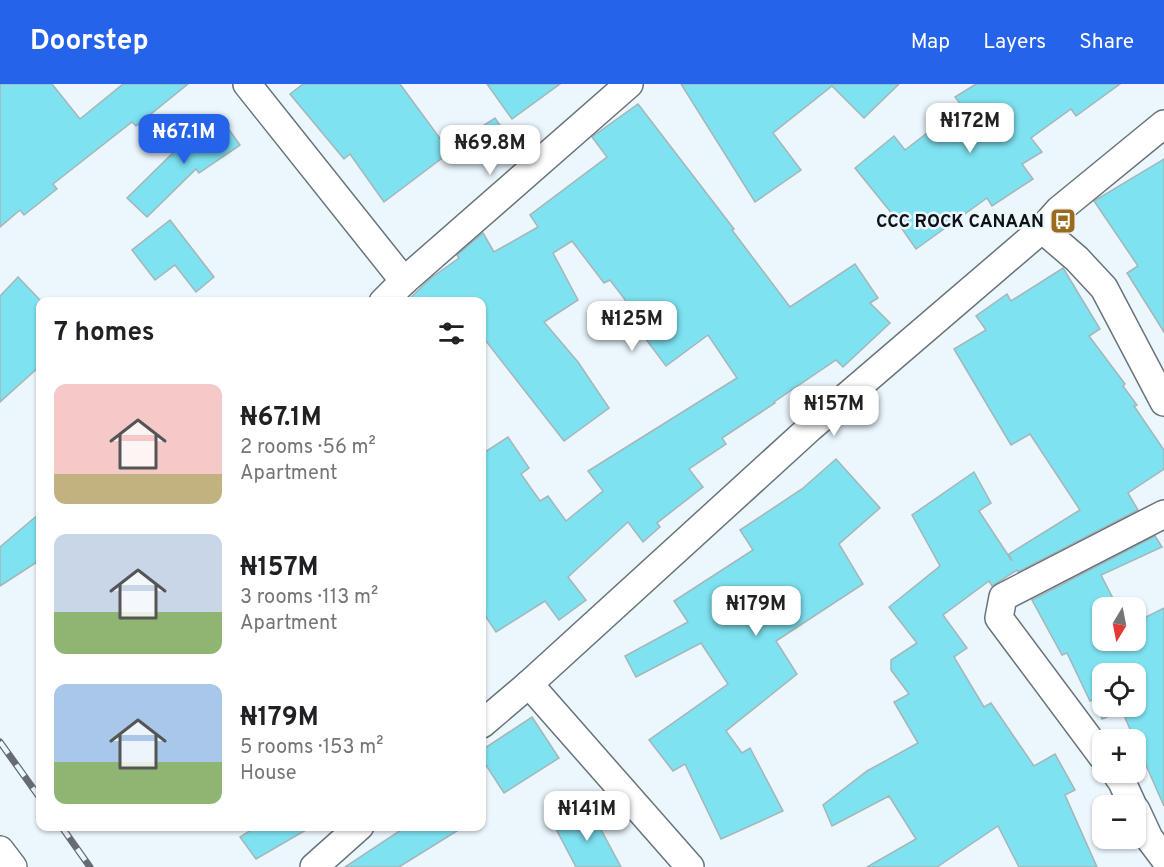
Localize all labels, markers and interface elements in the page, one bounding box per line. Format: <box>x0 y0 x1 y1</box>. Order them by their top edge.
text: Doorstep <box>30 24 149 60</box>
text: Map <box>911 29 950 56</box>
text: Layers <box>983 29 1046 56</box>
text: Share <box>1079 29 1134 56</box>
pin: ₦172M <box>928 103 1012 154</box>
text: ₦172M <box>940 109 1000 135</box>
pin: ₦67.1M <box>135 114 233 165</box>
text: ₦67.1M <box>153 120 215 146</box>
pin: ₦69.8M <box>441 125 539 176</box>
text: ₦69.8M <box>454 131 526 157</box>
bus stop icon: CCC ROCK CANAAN <box>1048 206 1078 236</box>
place label: CCC ROCK CANAAN <box>876 211 1044 234</box>
pin: ₦125M <box>590 301 674 352</box>
text: ₦125M <box>601 307 663 333</box>
text: 7 homes <box>54 317 154 350</box>
icon: filters <box>435 317 468 350</box>
pin: ₦157M <box>792 386 876 437</box>
text: ₦157M <box>804 392 864 418</box>
text: ₦67.1M <box>240 402 322 435</box>
icon: home <box>102 408 174 480</box>
text: 2 rooms · 56 m² <box>240 435 376 461</box>
text: Apartment <box>240 461 338 487</box>
text: ₦157M <box>240 552 319 585</box>
icon: home <box>102 558 174 630</box>
text: 3 rooms · 113 m² <box>240 585 378 611</box>
pin: ₦179M <box>714 586 798 637</box>
text: ₦179M <box>726 592 786 618</box>
north arrow <box>1092 597 1146 651</box>
map controls <box>1092 597 1146 849</box>
text: Apartment <box>240 611 338 637</box>
button: locate <box>1092 663 1146 717</box>
text: ₦179M <box>240 702 319 735</box>
icon: home <box>102 708 174 780</box>
button: + <box>1092 729 1146 783</box>
text: 5 rooms · 153 m² <box>240 735 383 761</box>
text: House <box>240 761 296 787</box>
pin: ₦141M <box>545 791 629 842</box>
button: − <box>1092 795 1146 849</box>
text: ₦141M <box>558 797 616 823</box>

